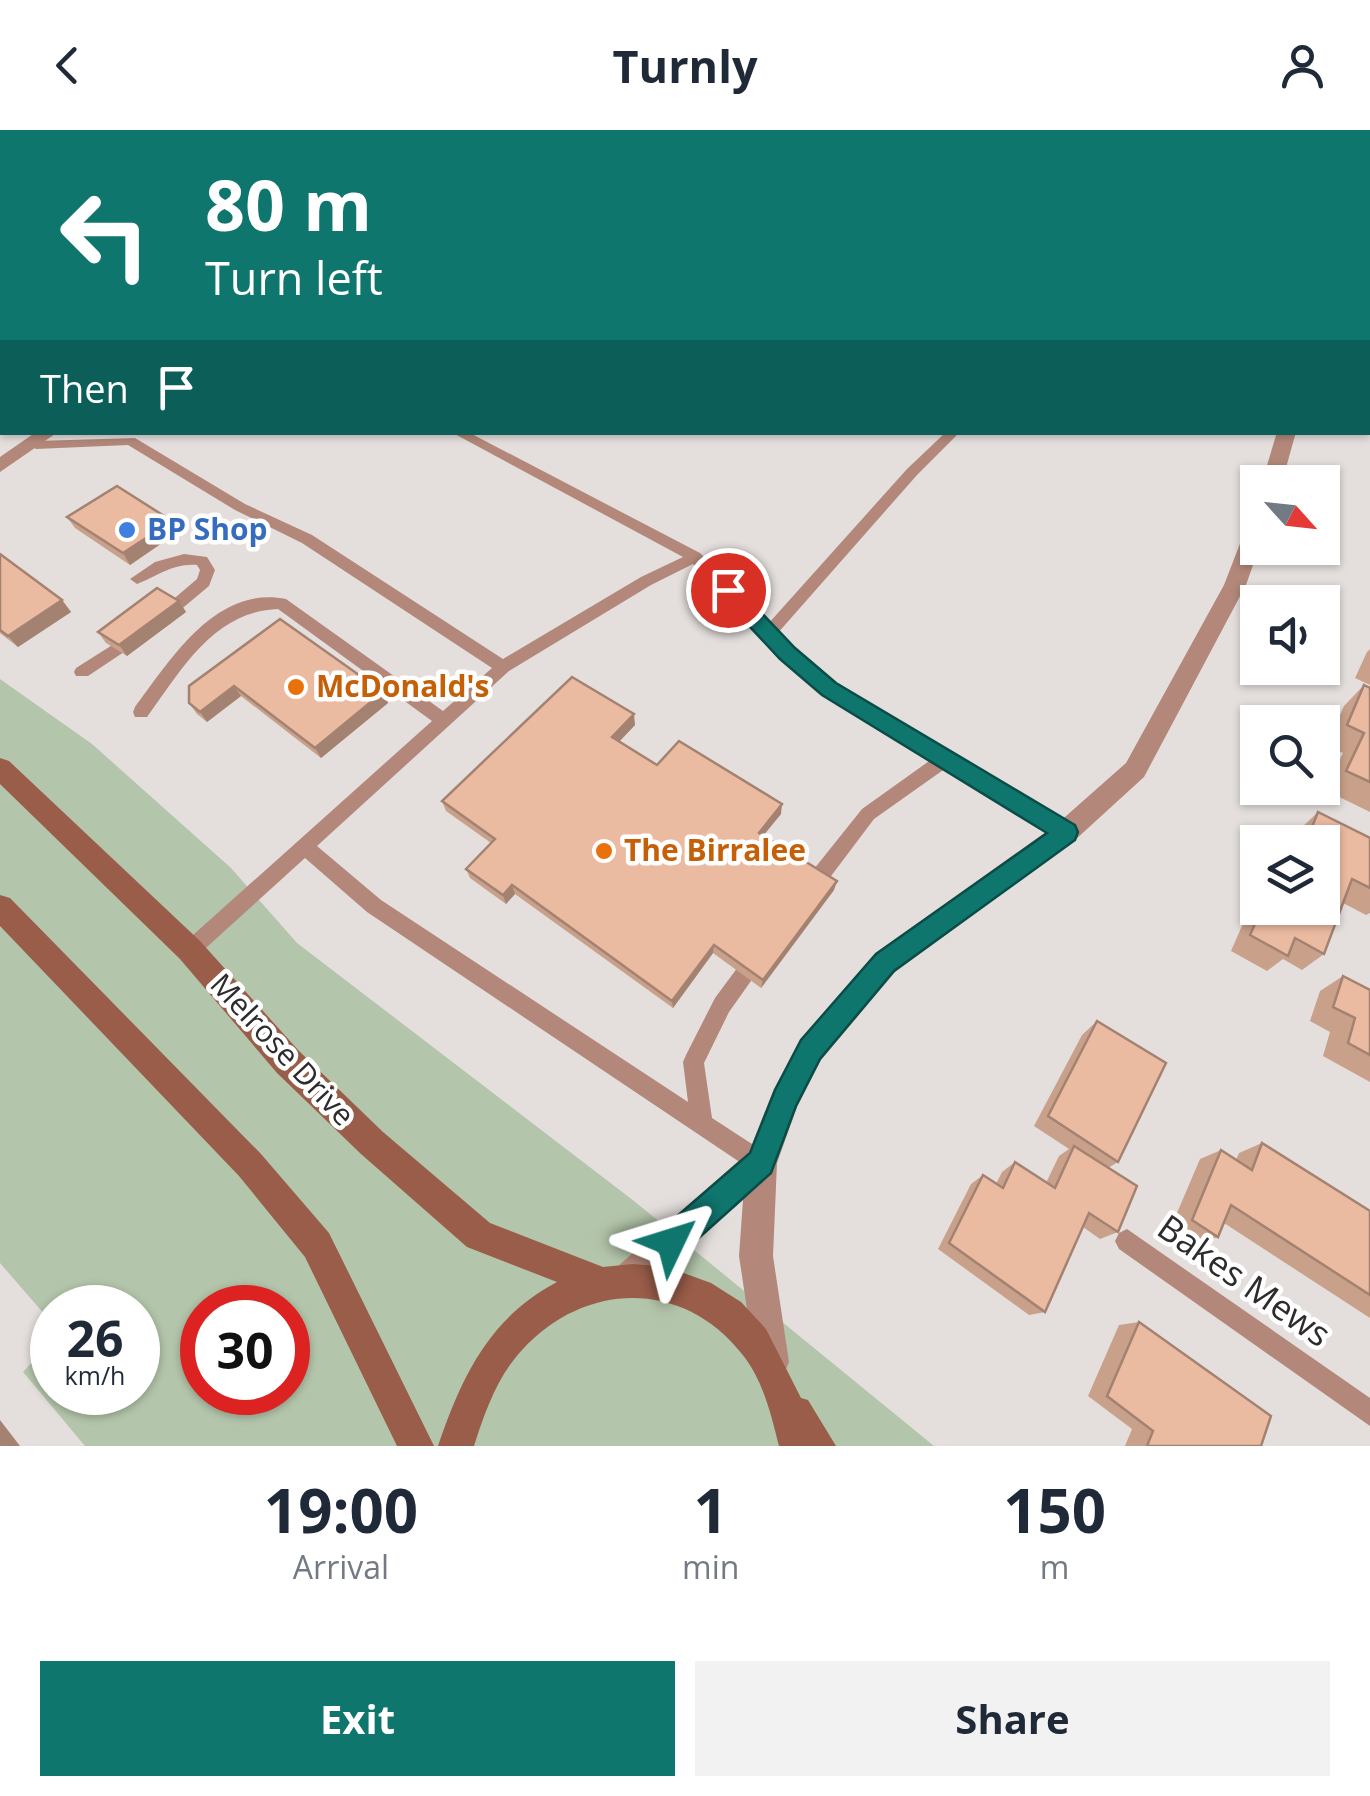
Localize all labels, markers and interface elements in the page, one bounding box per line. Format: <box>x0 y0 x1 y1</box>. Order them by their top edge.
text: Turnly <box>613 35 757 96</box>
icon: back <box>40 38 95 93</box>
icon: person <box>1275 38 1330 93</box>
text: 80 m <box>205 156 372 252</box>
icon: left <box>40 170 170 300</box>
text: Turn left <box>205 247 383 308</box>
icon: arrive <box>149 360 204 415</box>
text: Then <box>40 362 129 414</box>
north arrow <box>1240 465 1340 565</box>
map controls <box>1240 465 1340 925</box>
place label: BP Shop <box>147 508 268 549</box>
marker: BP Shop <box>116 519 138 541</box>
pin <box>686 548 771 633</box>
icon: arrive <box>701 563 756 618</box>
button: sound <box>1240 585 1340 685</box>
place label: McDonald's <box>316 665 489 706</box>
marker: McDonald's <box>285 676 307 698</box>
button: search <box>1240 705 1340 805</box>
button: layers <box>1240 825 1340 925</box>
place label: The Birralee <box>624 829 806 870</box>
marker: The Birralee <box>593 840 615 862</box>
street label: Melrose Drive <box>202 964 364 1134</box>
position arrow <box>619 1190 723 1294</box>
street label: Bakes Mews <box>1149 1203 1341 1357</box>
speed limit sign: 30 <box>180 1285 310 1415</box>
text: 26 <box>66 1304 124 1372</box>
text: km/h <box>65 1358 125 1392</box>
text: 19:00 <box>264 1469 418 1551</box>
text: 1 <box>694 1469 728 1551</box>
text: 150 <box>1003 1469 1106 1551</box>
text: Arrival <box>293 1545 389 1588</box>
text: min <box>682 1545 739 1588</box>
text: m <box>1040 1545 1069 1588</box>
button: Exit <box>40 1661 675 1776</box>
button: Share <box>695 1661 1330 1776</box>

